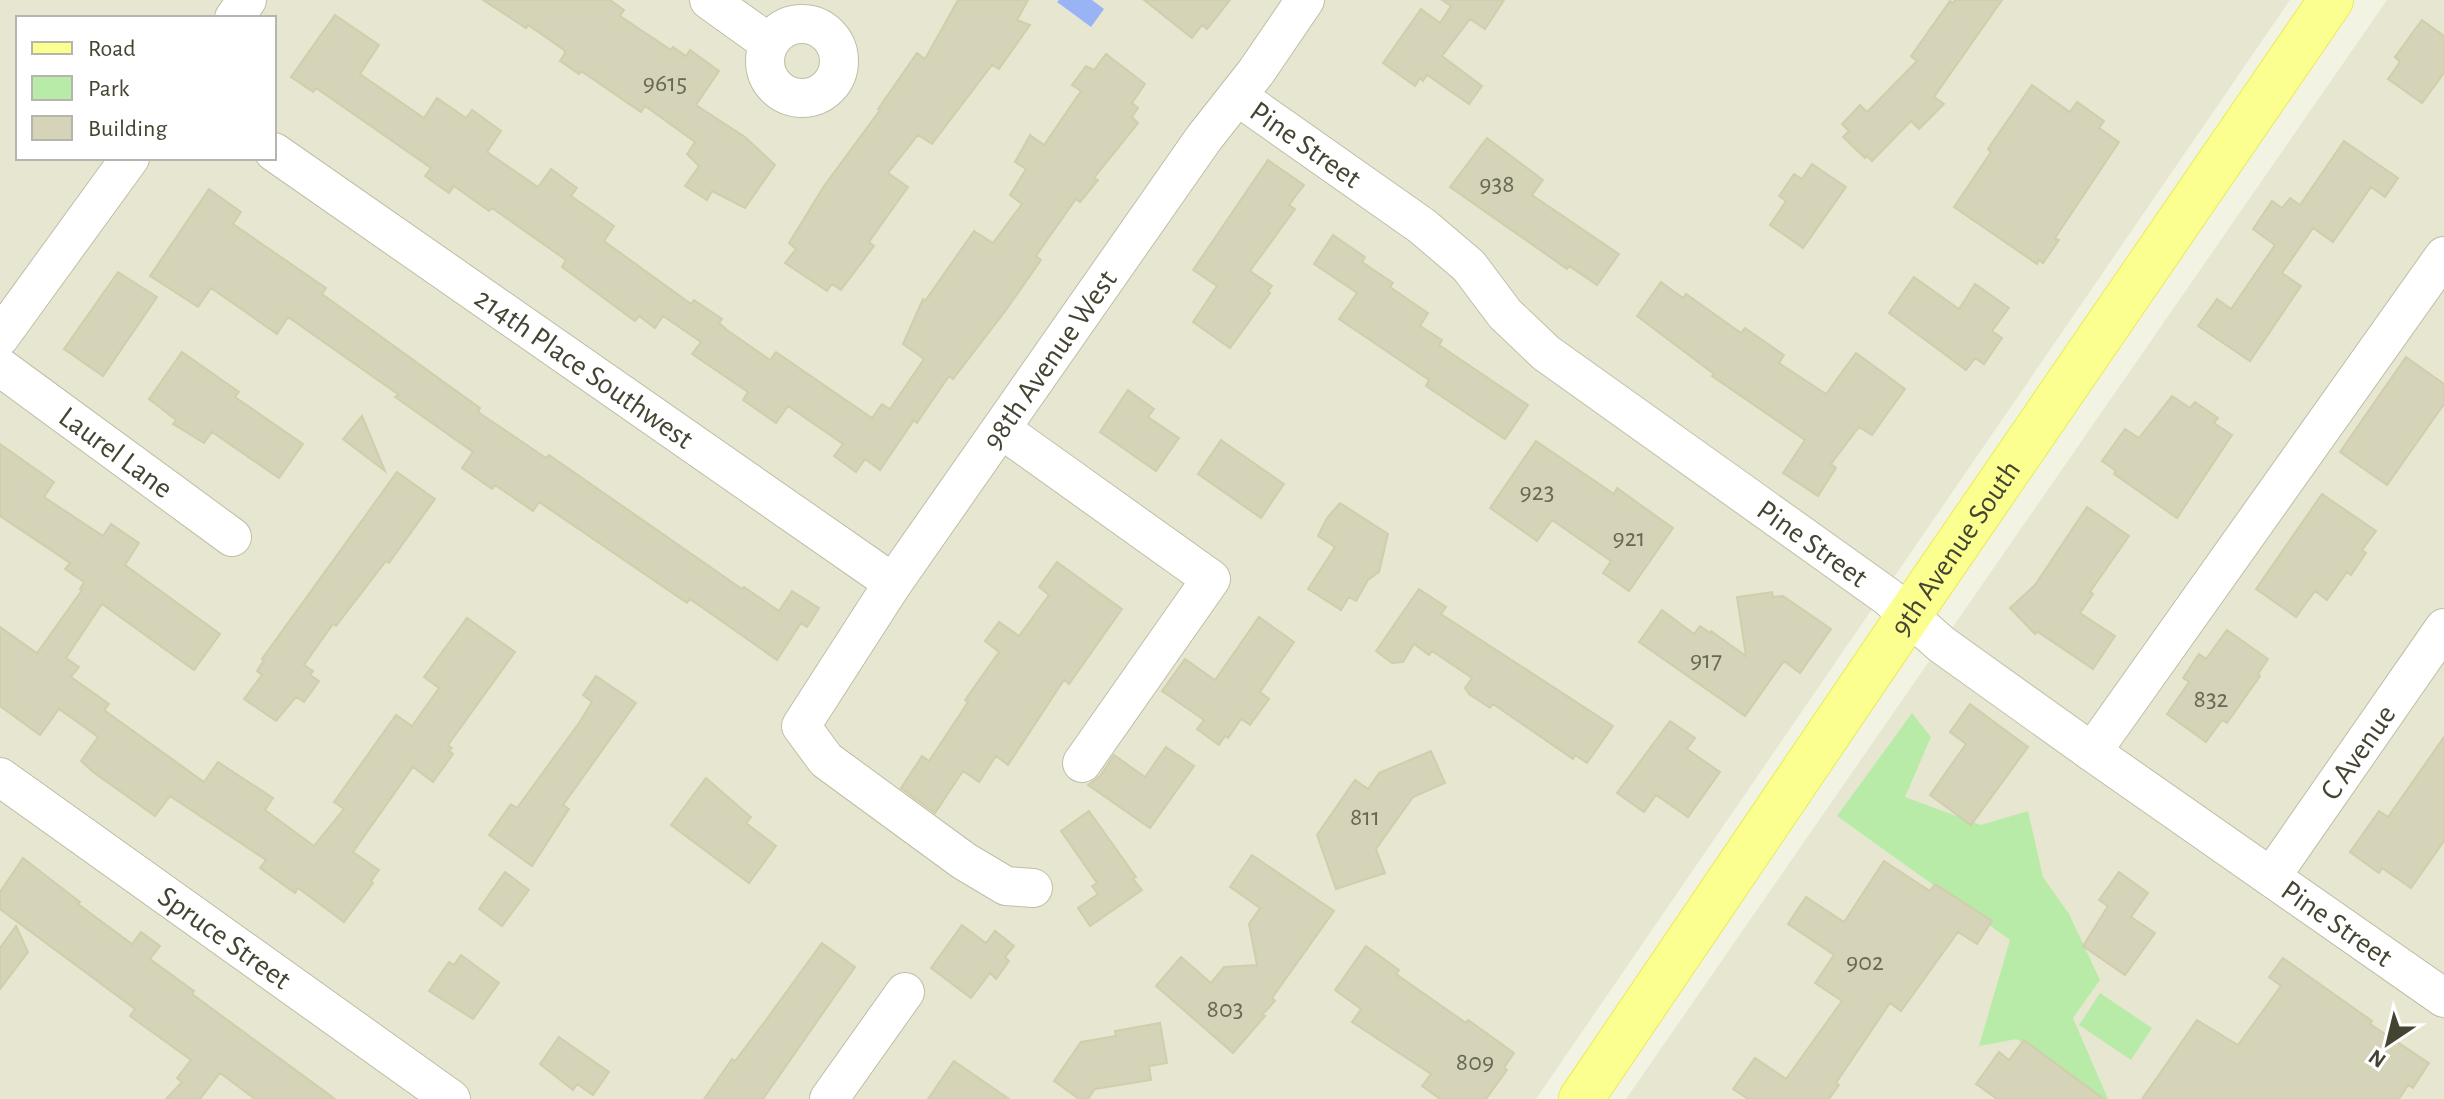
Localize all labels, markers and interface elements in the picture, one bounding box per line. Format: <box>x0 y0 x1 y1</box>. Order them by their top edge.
legend <box>16 16 276 160</box>
text: Road <box>88 37 136 61</box>
house number: 9615 <box>643 70 687 96</box>
text: Park <box>88 77 129 101</box>
street label: Pine Street <box>1244 96 1366 194</box>
text: Building <box>88 117 167 141</box>
house number: 938 <box>1479 171 1515 197</box>
street label: 98th Avenue West <box>977 265 1123 455</box>
street label: 214th Place Southwest <box>469 283 699 455</box>
street label: Laurel Lane <box>53 402 178 504</box>
street label: 9th Avenue South <box>1885 455 2026 642</box>
house number: 923 <box>1520 479 1554 505</box>
street label: Pine Street <box>1751 495 1873 594</box>
house number: 921 <box>1613 525 1646 551</box>
house number: 917 <box>1690 647 1722 673</box>
house number: 832 <box>2194 686 2229 712</box>
street label: C Avenue <box>2315 700 2402 806</box>
house number: 811 <box>1350 804 1380 830</box>
street label: Pine Street <box>2276 875 2398 973</box>
street label: Spruce Street <box>152 881 296 996</box>
house number: 902 <box>1846 949 1884 975</box>
house number: 803 <box>1207 996 1243 1022</box>
north arrow <box>2348 1003 2428 1083</box>
text: N <box>2365 1045 2390 1072</box>
house number: 809 <box>1456 1049 1494 1075</box>

